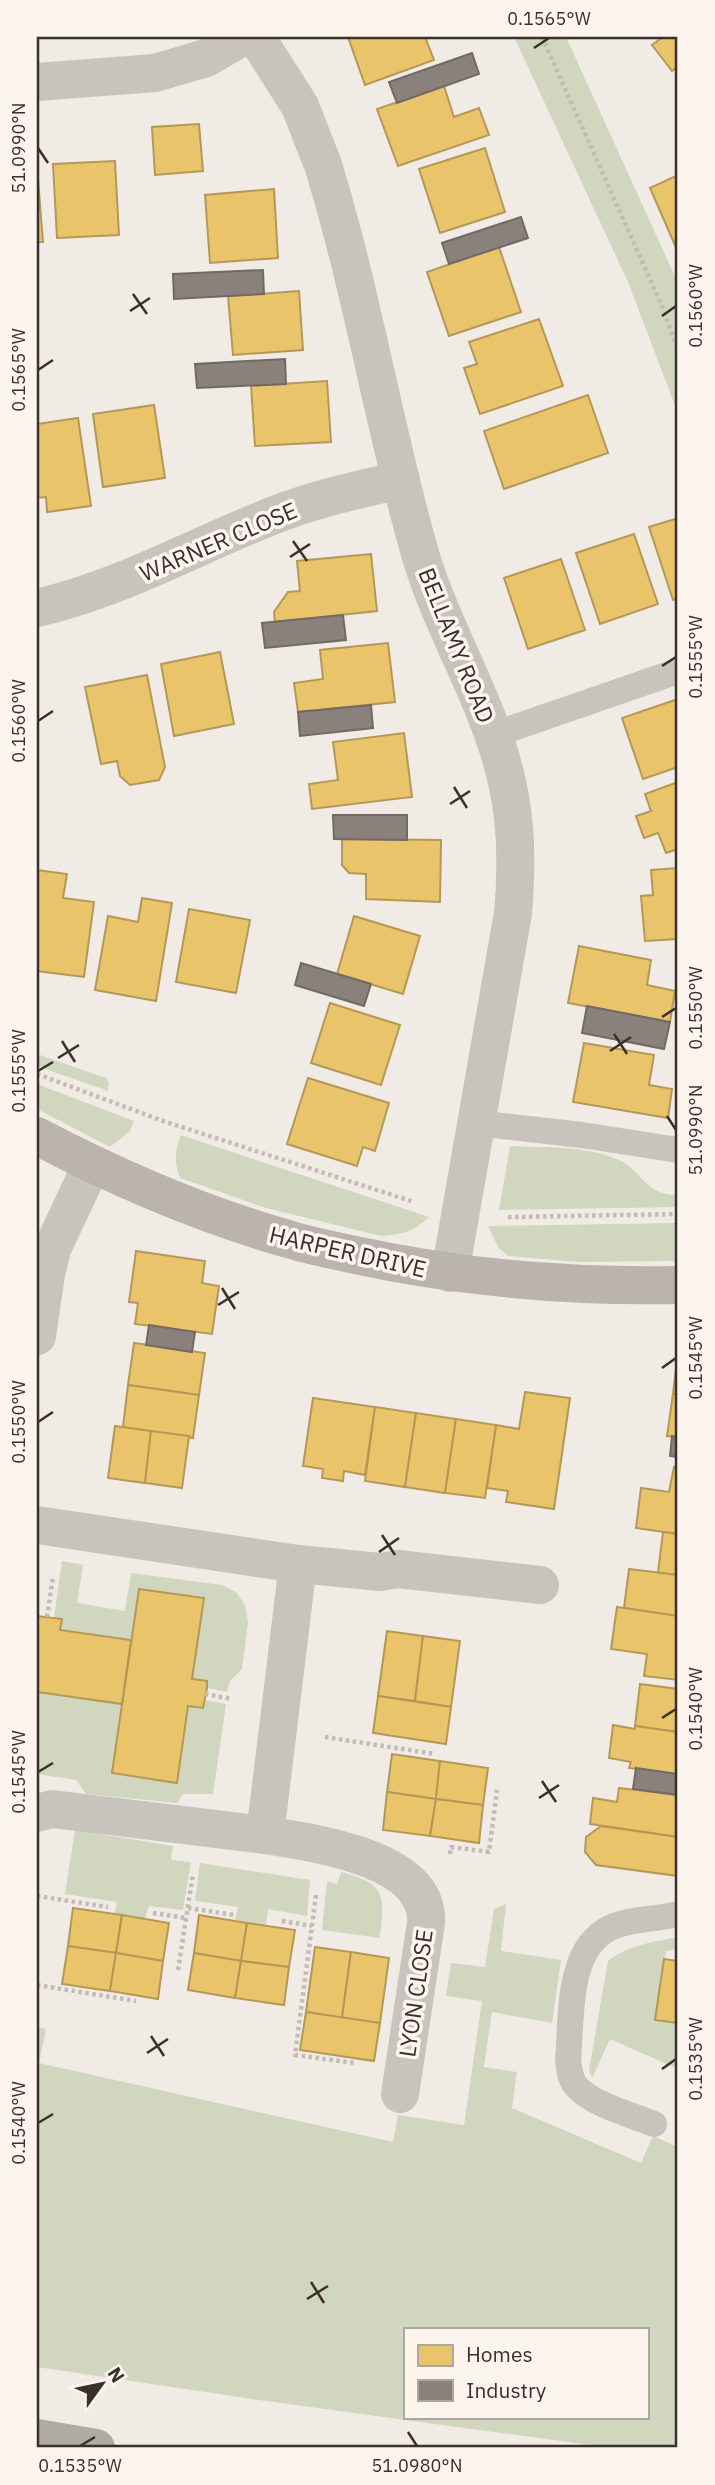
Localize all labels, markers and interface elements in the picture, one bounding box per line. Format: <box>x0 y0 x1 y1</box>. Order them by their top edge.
text: 0.1565°W <box>507 7 591 30</box>
text: 51.0990°N <box>7 103 30 193</box>
text: 0.1560°W <box>684 264 707 348</box>
text: 0.1565°W <box>7 328 30 412</box>
street label: WARNER CLOSE <box>135 494 301 588</box>
street label: BELLAMY ROAD <box>412 563 502 727</box>
text: 0.1555°W <box>684 615 707 699</box>
text: 0.1560°W <box>7 679 30 763</box>
text: 0.1550°W <box>684 966 707 1050</box>
text: 0.1555°W <box>7 1029 30 1113</box>
text: 51.0990°N <box>684 1085 707 1175</box>
street label: HARPER DRIVE <box>267 1218 429 1284</box>
text: 0.1545°W <box>684 1316 707 1400</box>
text: 0.1550°W <box>7 1380 30 1464</box>
text: 0.1540°W <box>684 1667 707 1751</box>
text: 0.1545°W <box>7 1730 30 1814</box>
street label: LYON CLOSE <box>391 1927 439 2059</box>
text: 0.1535°W <box>684 2017 707 2101</box>
text: 0.1540°W <box>7 2081 30 2165</box>
legend <box>404 2328 648 2418</box>
text: Homes <box>466 2340 533 2368</box>
north arrow <box>66 2348 136 2418</box>
text: N <box>102 2362 130 2387</box>
text: Industry <box>466 2376 547 2404</box>
text: 0.1535°W <box>38 2454 122 2477</box>
text: 51.0980°N <box>372 2454 462 2477</box>

